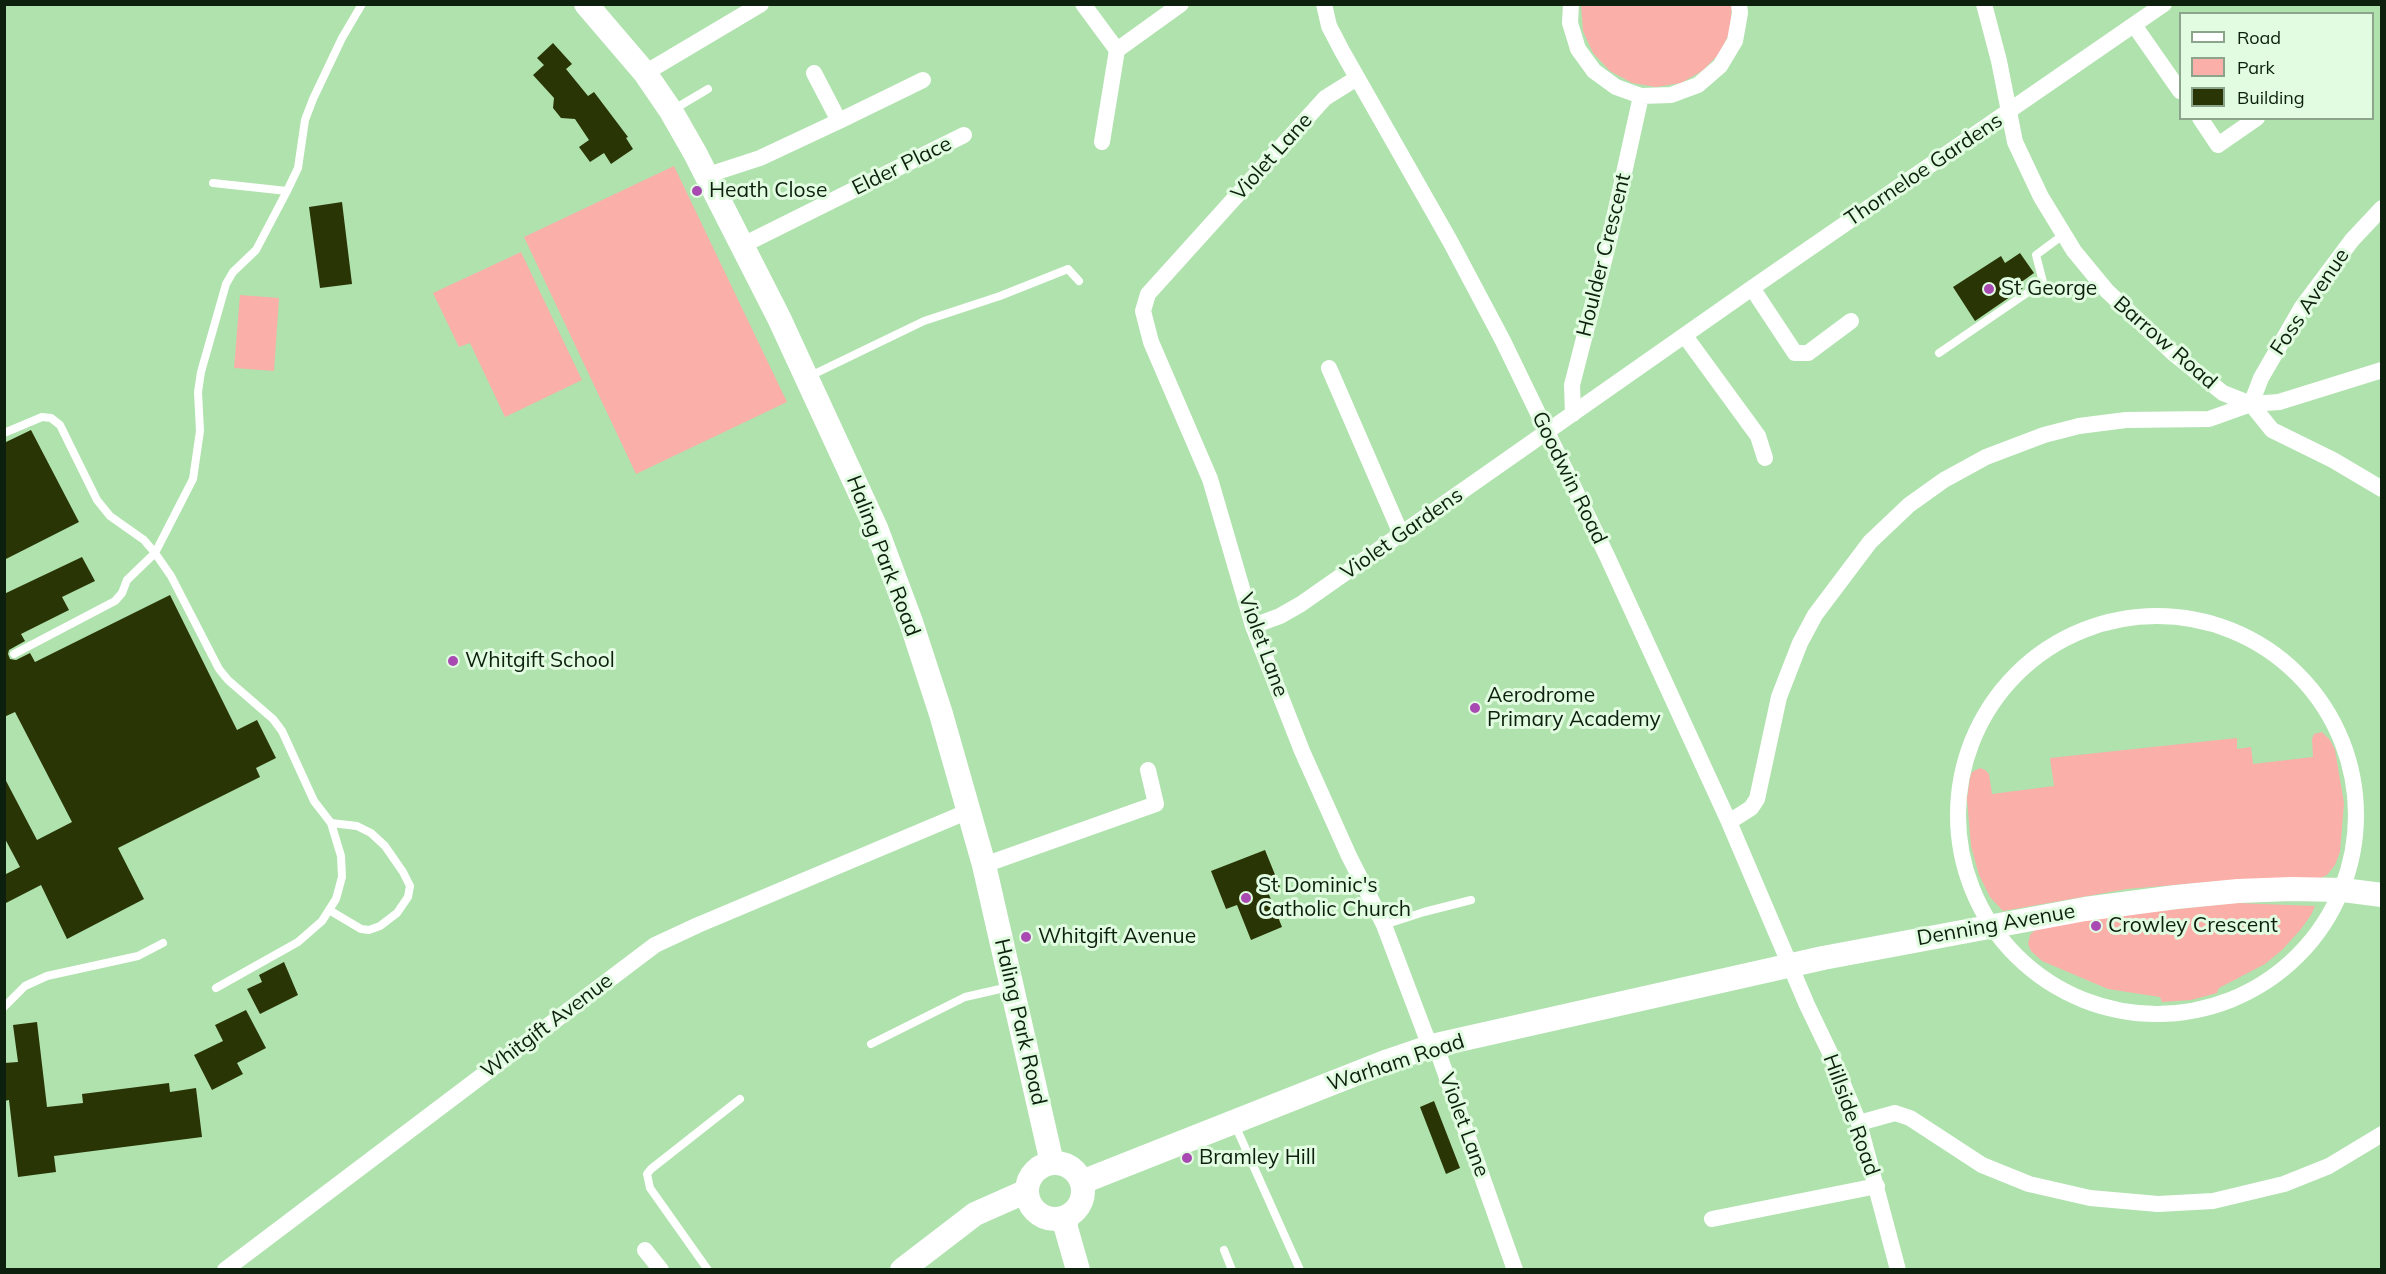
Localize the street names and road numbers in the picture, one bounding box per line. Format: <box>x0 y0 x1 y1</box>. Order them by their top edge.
street label: Violet Lane <box>1226 108 1318 206</box>
street label: Thorneloe Gardens <box>1841 108 2007 232</box>
street label: Elder Place <box>848 131 956 201</box>
street label: Houlder Crescent <box>1572 171 1636 339</box>
street label: Foss Avenue <box>2265 244 2355 360</box>
street label: Barrow Road <box>2108 291 2222 395</box>
street label: Goodwin Road <box>1526 408 1612 548</box>
street label: Haling Park Road <box>841 472 925 640</box>
street label: Violet Gardens <box>1336 483 1468 585</box>
street label: Violet Lane <box>1233 590 1293 700</box>
street label: Denning Avenue <box>1915 899 2077 951</box>
street label: Haling Park Road <box>989 936 1051 1108</box>
street label: Whitgift Avenue <box>476 968 618 1084</box>
street label: Warham Road <box>1324 1029 1468 1097</box>
street label: Hillside Road <box>1817 1051 1885 1179</box>
street label: Violet Lane <box>1434 1070 1494 1180</box>

